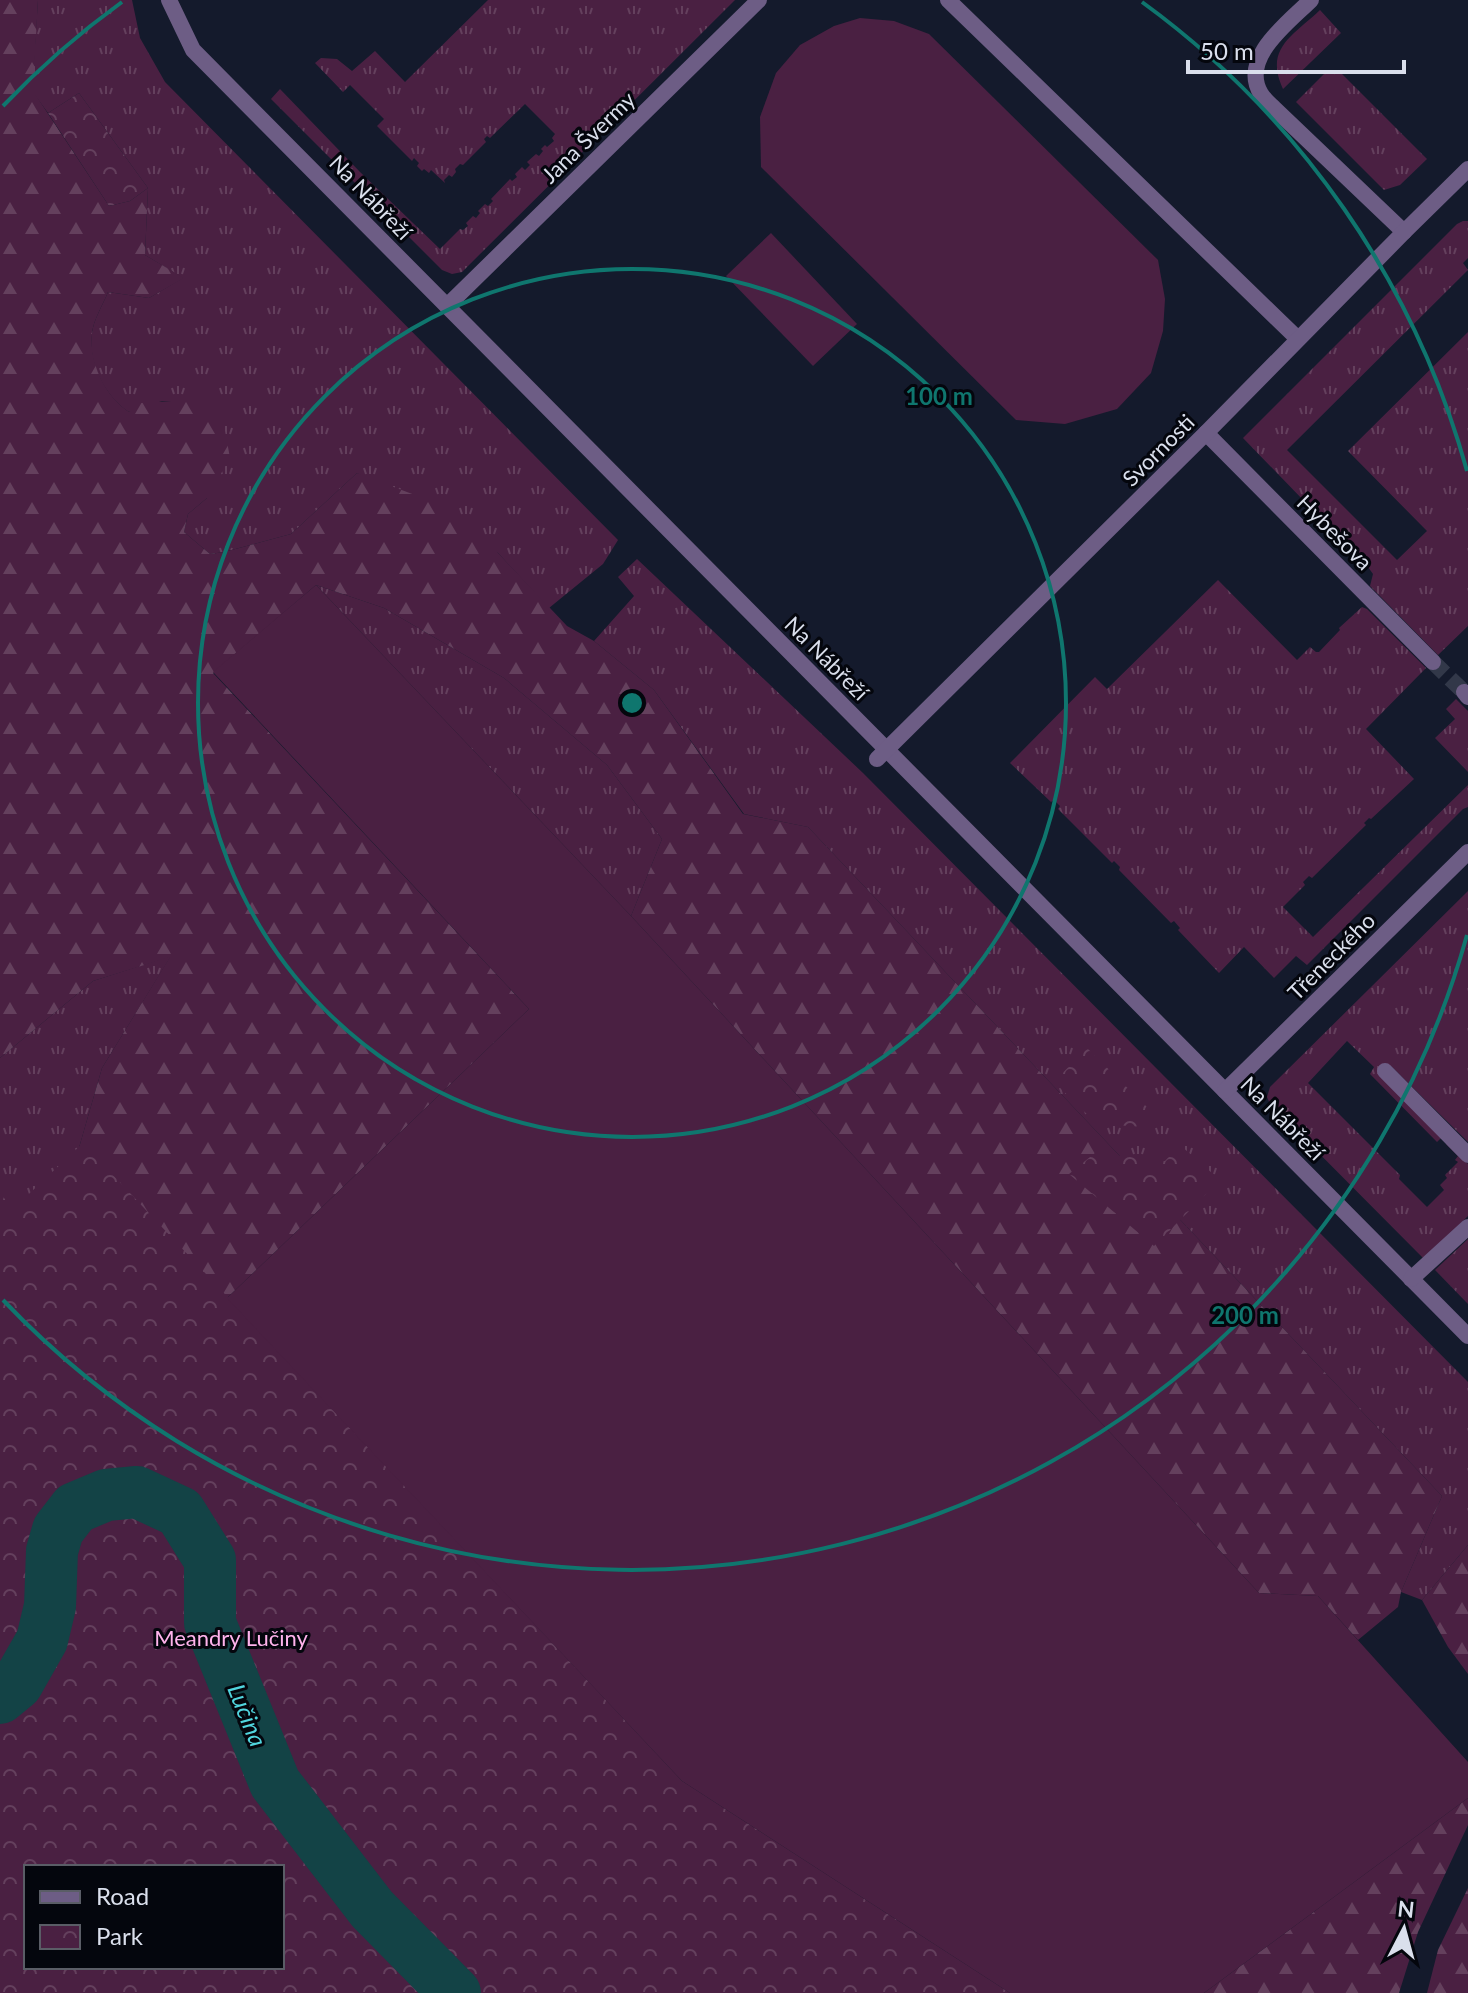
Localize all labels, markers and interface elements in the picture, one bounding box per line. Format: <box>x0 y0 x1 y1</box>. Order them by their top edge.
scale bar <box>1188 24 1404 74</box>
text: 50 m <box>1200 36 1254 65</box>
street label: Jana Švermy <box>536 85 641 188</box>
street label: Na Nábřeží <box>324 149 418 245</box>
text: 100 m <box>905 381 973 410</box>
street label: Svornosti <box>1116 408 1200 492</box>
street label: Hybešova <box>1292 489 1378 575</box>
street label: Na Nábřeží <box>780 611 875 706</box>
centre of rings <box>618 689 646 717</box>
street label: Třeneckého <box>1282 907 1380 1005</box>
street label: Na Nábřeží <box>1236 1071 1331 1166</box>
text: 200 m <box>1211 1300 1279 1329</box>
park label: Meandry Lučiny <box>154 1624 309 1651</box>
water label: Lučina <box>222 1679 274 1751</box>
legend <box>24 1865 284 1969</box>
text: Road <box>96 1881 149 1910</box>
north arrow <box>1364 1889 1444 1969</box>
text: N <box>1396 1894 1416 1923</box>
text: Park <box>96 1921 144 1950</box>

